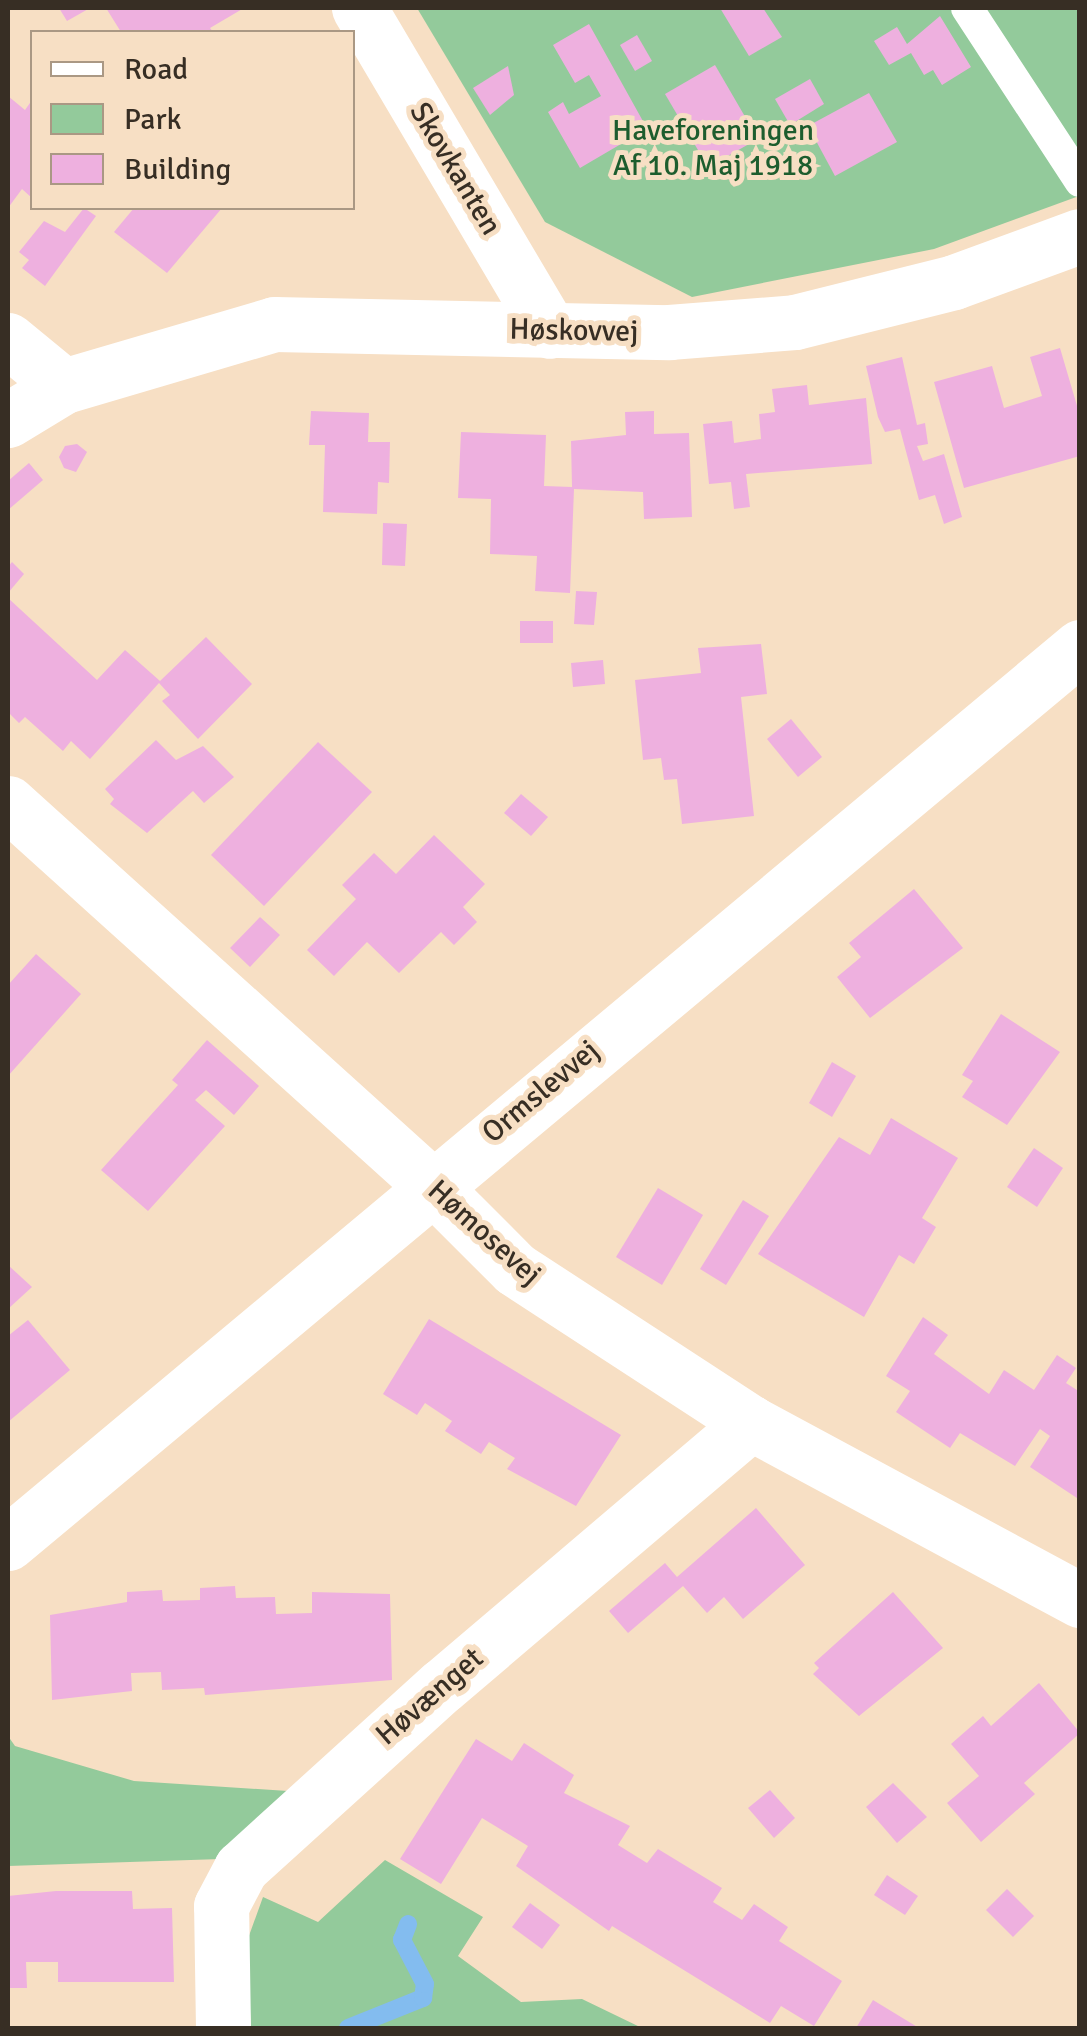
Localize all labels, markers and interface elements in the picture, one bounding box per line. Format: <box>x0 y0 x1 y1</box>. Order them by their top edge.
legend <box>30 30 355 210</box>
text: Road <box>124 51 188 88</box>
street label: Skovkanten <box>401 96 509 242</box>
text: Park <box>124 101 182 138</box>
park label: Haveforeningen Af 10. Maj 1918 <box>612 113 814 184</box>
text: Building <box>124 151 231 188</box>
street label: Høskovvej <box>509 312 639 350</box>
street label: Ormslevvej <box>475 1033 607 1151</box>
street label: Hømosevej <box>420 1173 548 1293</box>
street label: Høvænget <box>369 1641 491 1753</box>

